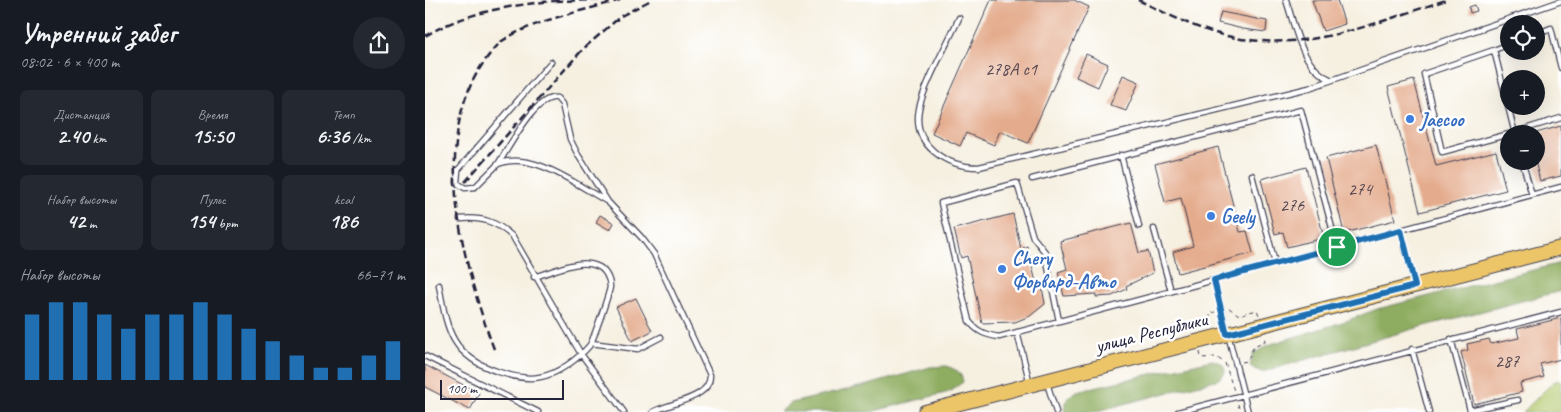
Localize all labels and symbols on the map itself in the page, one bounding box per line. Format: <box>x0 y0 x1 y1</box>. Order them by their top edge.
house number: 278А с1 <box>985 58 1038 80</box>
place label: Jaecoo <box>1418 107 1465 132</box>
marker: Jaecoo <box>1404 113 1416 125</box>
house number: 274 <box>1348 178 1374 200</box>
house number: 276 <box>1280 194 1305 216</box>
place label: Geely <box>1221 204 1257 230</box>
marker: Geely <box>1205 210 1217 222</box>
pin <box>1316 226 1358 268</box>
place label: Chery Форвард-Авто <box>1012 246 1117 294</box>
marker: Chery Форвард-Авто <box>996 263 1008 275</box>
street label: улица Республики <box>1092 306 1211 359</box>
house number: 287 <box>1495 350 1520 372</box>
scale bar <box>440 377 564 400</box>

